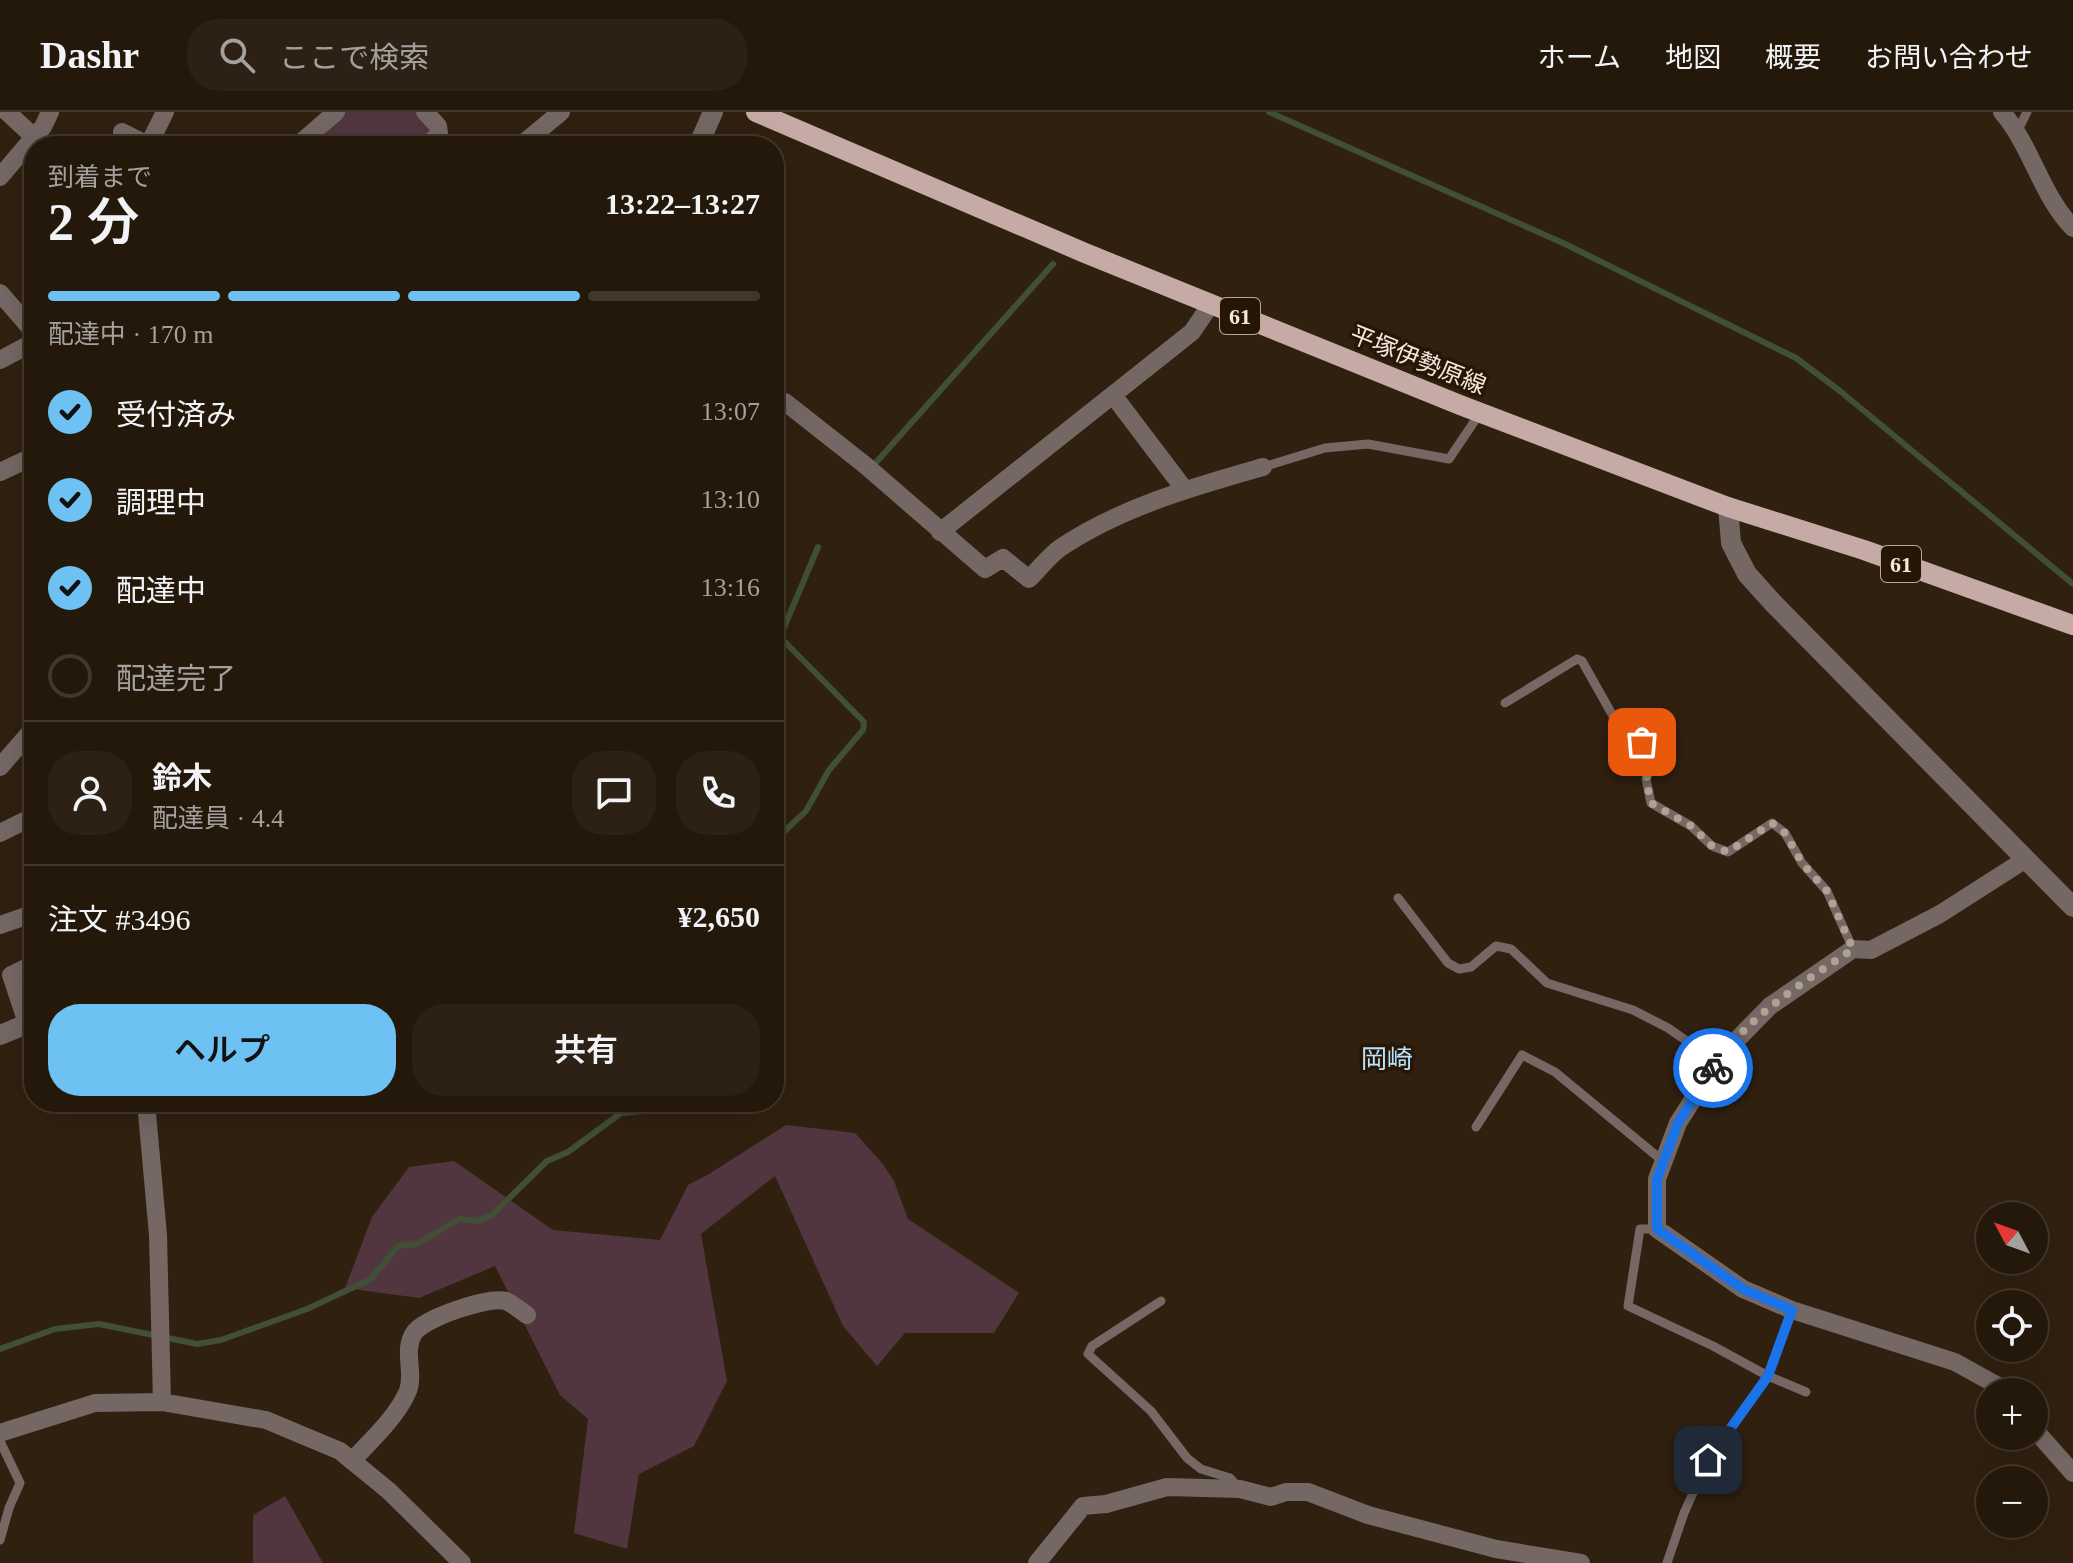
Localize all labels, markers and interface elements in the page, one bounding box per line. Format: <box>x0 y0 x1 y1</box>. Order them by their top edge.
search box <box>187 19 747 91</box>
icon: search <box>215 33 259 77</box>
text: Dashr <box>40 34 139 76</box>
text: ここで検索 <box>279 41 429 74</box>
text: ホーム <box>1538 42 1621 73</box>
text: 地図 <box>1665 42 1721 73</box>
text: 概要 <box>1765 42 1821 73</box>
text: お問い合わせ <box>1865 42 2033 73</box>
text: 到着まで <box>48 163 152 192</box>
text: 13:22–13:27 <box>605 187 760 220</box>
text: 2 分 <box>48 194 139 251</box>
road number: 61 <box>1220 298 1260 334</box>
text: 配達中 · 170 m <box>48 320 213 349</box>
street label: 平塚伊勢原線 <box>1346 321 1490 399</box>
icon: check <box>48 390 92 434</box>
text: 13:07 <box>701 397 760 426</box>
text: 受付済み <box>116 398 236 431</box>
icon: check <box>48 478 92 522</box>
text: 13:10 <box>701 485 760 514</box>
text: 調理中 <box>116 486 206 519</box>
road number: 61 <box>1881 546 1921 582</box>
icon: check <box>48 566 92 610</box>
text: 13:16 <box>701 573 760 602</box>
text: 配達中 <box>116 574 206 607</box>
text: 配達完了 <box>116 662 236 695</box>
pin <box>1608 708 1676 776</box>
icon: bag <box>1620 720 1664 764</box>
button: person <box>48 751 132 835</box>
button: chat <box>572 751 656 835</box>
button: phone <box>676 751 760 835</box>
text: 鈴木 <box>152 761 212 794</box>
text: 配達員 · 4.4 <box>152 804 284 833</box>
text: ¥2,650 <box>678 900 760 933</box>
text: 注文 #3496 <box>48 903 191 936</box>
button: ヘルプ <box>48 1004 396 1096</box>
button: 共有 <box>412 1004 760 1096</box>
courier <box>1673 1028 1753 1108</box>
district label: 岡崎 <box>1361 1045 1413 1074</box>
icon: bike <box>1691 1046 1735 1090</box>
north arrow <box>1976 1202 2048 1274</box>
map controls <box>1976 1202 2048 1538</box>
button: locate <box>1976 1290 2048 1362</box>
button: + <box>1976 1378 2048 1450</box>
pin <box>1674 1426 1742 1494</box>
icon: home <box>1686 1438 1730 1482</box>
button: − <box>1976 1466 2048 1538</box>

